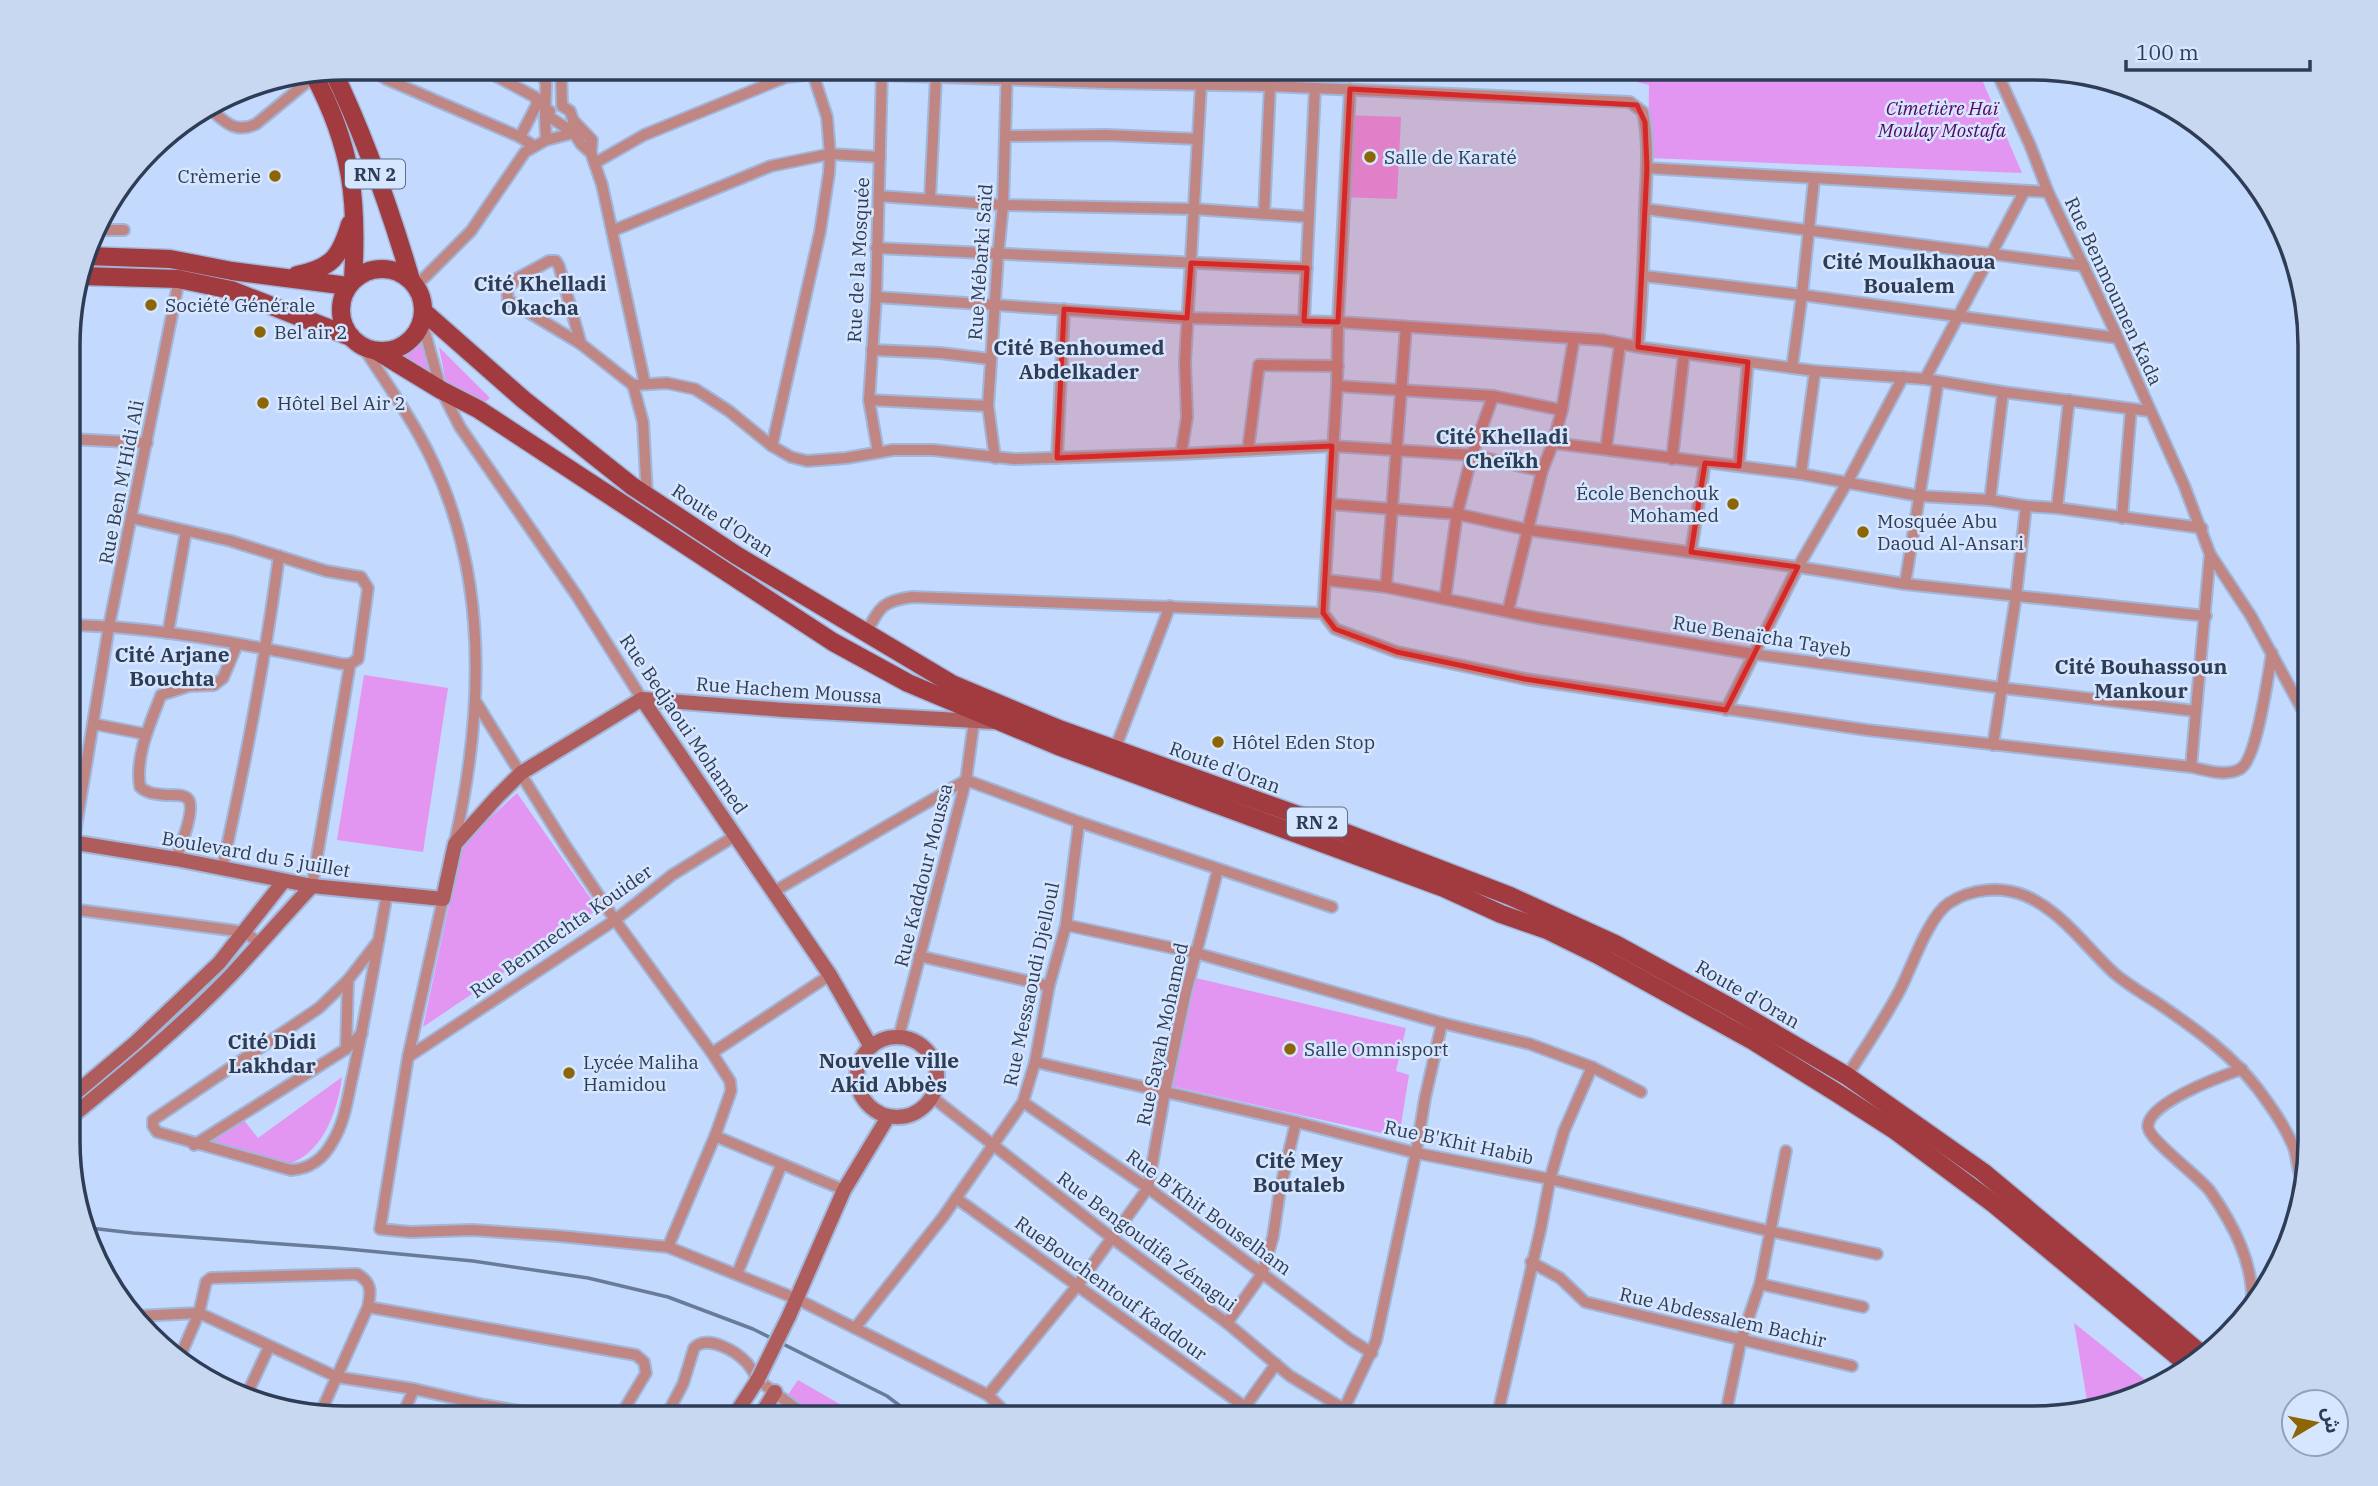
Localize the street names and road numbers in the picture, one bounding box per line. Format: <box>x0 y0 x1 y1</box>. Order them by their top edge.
road number: RN 2 <box>345 160 405 188</box>
street label: Rue de la Mosquée <box>842 177 874 343</box>
street label: Rue Mébarki Saïd <box>963 183 997 341</box>
street label: Rue Benmoumen Kada <box>2060 193 2168 389</box>
street label: Rue Ben M'Hidi Ali <box>93 398 149 566</box>
street label: Route d'Oran <box>668 478 778 562</box>
street label: Rue Benaïcha Tayeb <box>1671 610 1853 662</box>
street label: Rue Bedjaoui Mohamed <box>615 629 753 819</box>
street label: Rue Hachem Moussa <box>695 672 883 708</box>
street label: Route d'Oran <box>1166 736 1284 798</box>
street label: Rue Kaddour Moussa <box>889 780 957 970</box>
road number: RN 2 <box>1287 808 1347 836</box>
street label: Boulevard du 5 juillet <box>160 826 352 882</box>
street label: Rue Benmechta Kouider <box>465 859 657 1003</box>
street label: Rue Messaoudi Djelloul <box>998 880 1064 1088</box>
street label: Rue Sayah Mohamed <box>1131 940 1193 1128</box>
street label: Route d'Oran <box>1691 954 1805 1034</box>
street label: Rue B'Khit Habib <box>1382 1114 1536 1170</box>
street label: Rue B'Khit Bouselham <box>1121 1144 1297 1280</box>
street label: Rue Bengoudifa Zénagui <box>1053 1166 1241 1316</box>
street label: RueBouchentouf Kaddour <box>1010 1210 1212 1366</box>
street label: Rue Abdessalem Bachir <box>1617 1281 1829 1353</box>

